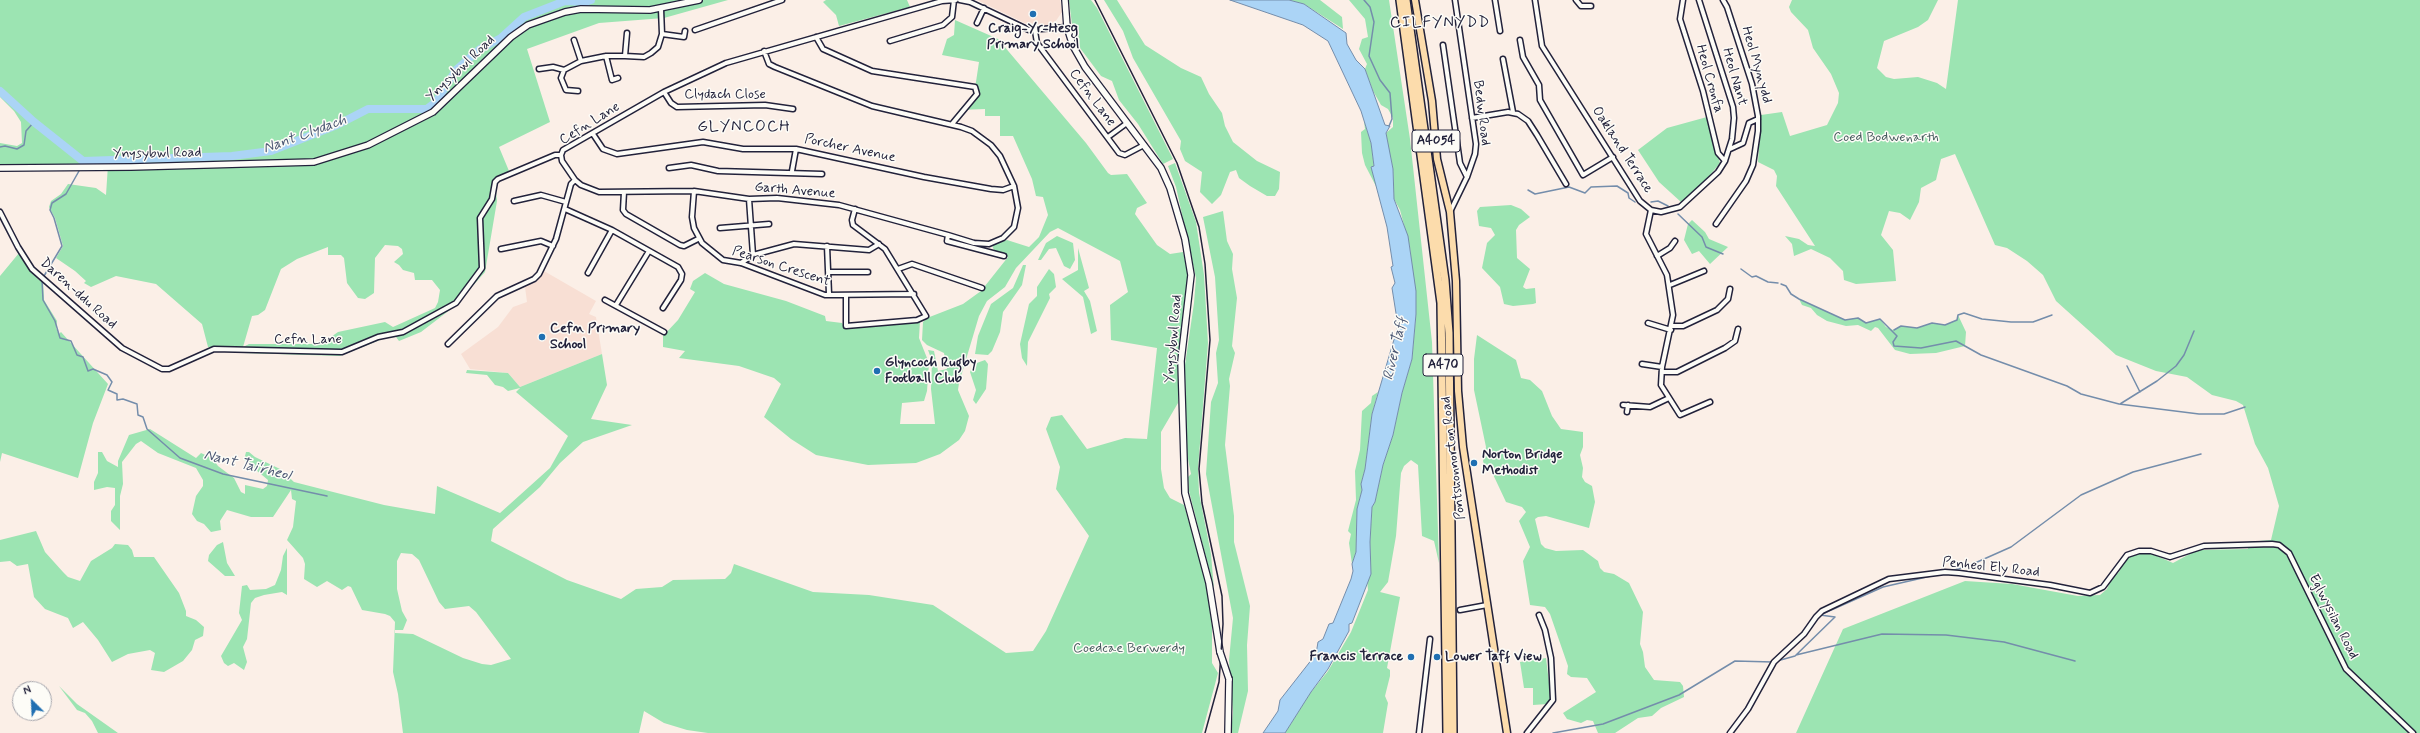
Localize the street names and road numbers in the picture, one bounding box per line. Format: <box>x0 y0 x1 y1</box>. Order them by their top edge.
street label: Heol Mynydd <box>1737 25 1775 105</box>
street label: Ynysybwl Road <box>423 32 499 106</box>
street label: Heol Cronfa <box>1691 43 1727 115</box>
street label: Heol Nant <box>1718 46 1750 108</box>
street label: Cefn Lane <box>1065 66 1119 130</box>
street label: Bedw Road <box>1469 79 1493 147</box>
street label: Clydach Close <box>684 87 766 103</box>
street label: Cefn Lane <box>557 99 623 149</box>
street label: Oakland Terrace <box>1588 104 1656 196</box>
road number: A4054 <box>1412 130 1460 152</box>
street label: Porcher Avenue <box>803 131 897 167</box>
street label: Ynysybwl Road <box>112 145 202 163</box>
street label: Garth Avenue <box>754 179 836 203</box>
street label: Pearson Crescent <box>730 243 832 291</box>
street label: Daren-ddu Road <box>36 255 120 333</box>
street label: Ynysybwl Road <box>1162 294 1186 384</box>
street label: Cefn Lane <box>274 332 342 348</box>
road number: A470 <box>1423 354 1463 376</box>
street label: Pontshonnorton Road <box>1438 395 1470 521</box>
street label: Penheol Ely Road <box>1941 555 2041 581</box>
street label: Eglwysilan Road <box>2304 572 2362 662</box>

